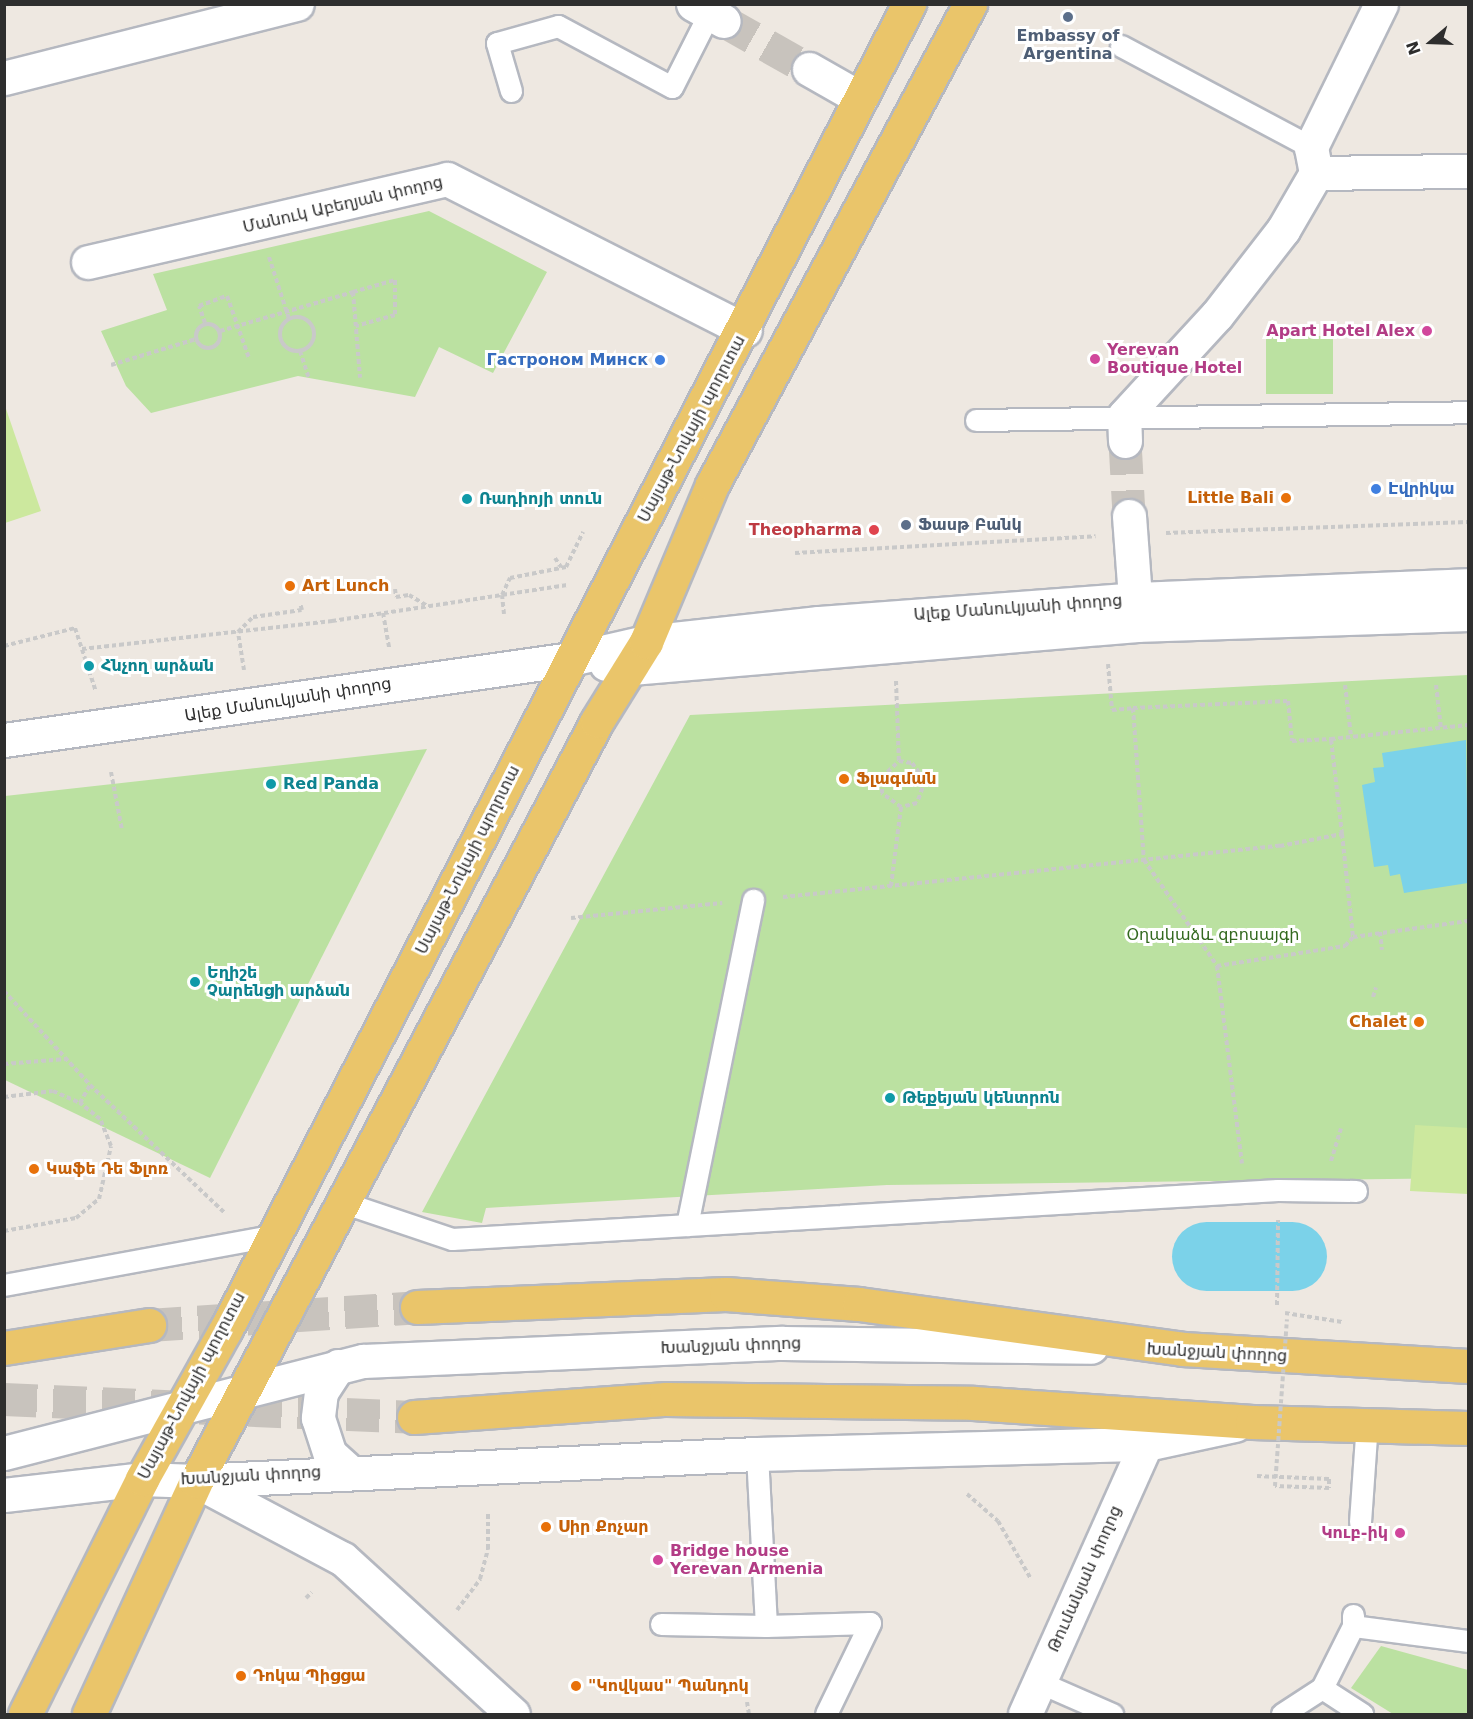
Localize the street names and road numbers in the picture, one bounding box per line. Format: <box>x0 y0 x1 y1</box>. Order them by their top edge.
street label: Մանուկ Աբեղյան փողոց <box>241 173 445 237</box>
street label: Սայաթ-Նովայի պողոտա <box>634 332 750 526</box>
street label: Ալեք Մանուկյանի փողոց <box>913 591 1123 625</box>
street label: Ալեք Մանուկյանի փողոց <box>183 674 393 726</box>
street label: Սայաթ-Նովայի պողոտա <box>412 762 524 958</box>
street label: Սայաթ-Նովայի պողոտա <box>134 1289 250 1483</box>
street label: Խանջյան փողոց <box>660 1334 802 1358</box>
street label: Խանջյան փողոց <box>1146 1340 1288 1366</box>
street label: Խանջյան փողոց <box>180 1463 322 1489</box>
street label: Թումանյան փողոց <box>1044 1503 1126 1655</box>

